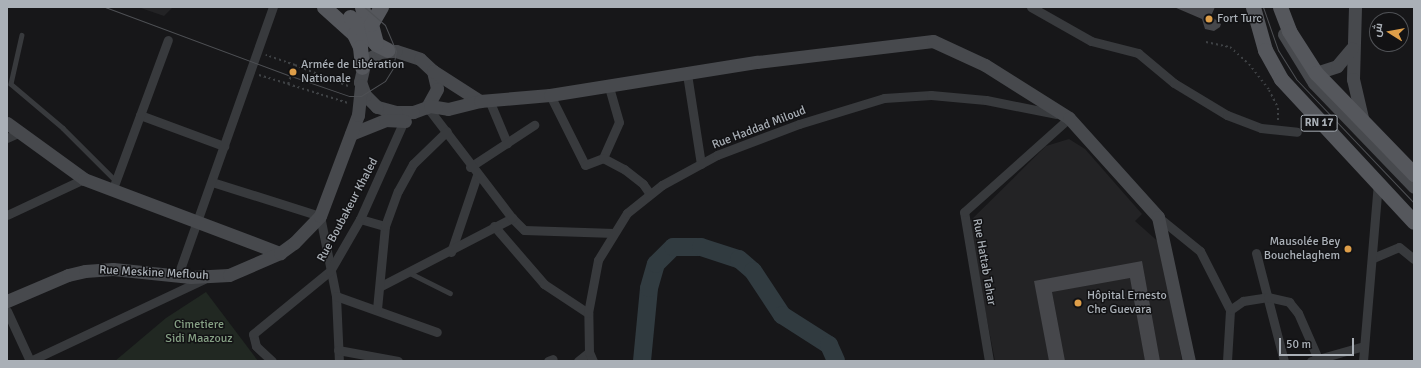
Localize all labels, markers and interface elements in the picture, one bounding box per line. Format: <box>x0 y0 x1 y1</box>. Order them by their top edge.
place label: Fort Turc <box>1217 12 1262 26</box>
north arrow <box>1369 12 1409 52</box>
marker: Fort Turc <box>1204 14 1214 24</box>
text: ش <box>1370 22 1385 38</box>
place label: Armée de Libération Nationale <box>301 58 404 86</box>
marker: Armée de Libération Nationale <box>288 67 298 77</box>
street label: Rue Haddad Miloud <box>710 103 808 153</box>
road number: RN 17 <box>1300 114 1338 132</box>
street label: Rue Boubakeur Khaled <box>315 156 381 264</box>
street label: Rue Hattab Tahar <box>969 218 999 306</box>
place label: Mausolée Bey Bouchelaghem <box>1264 235 1340 263</box>
marker: Mausolée Bey Bouchelaghem <box>1343 244 1353 254</box>
street label: Rue Meskine Meflouh <box>99 263 209 283</box>
place label: Hôpital Ernesto Che Guevara <box>1087 289 1167 317</box>
marker: Hôpital Ernesto Che Guevara <box>1072 297 1084 309</box>
park label: Cimetiere Sidi Maazouz <box>165 318 233 346</box>
scale bar <box>1281 330 1356 356</box>
text: 50 m <box>1286 337 1311 352</box>

